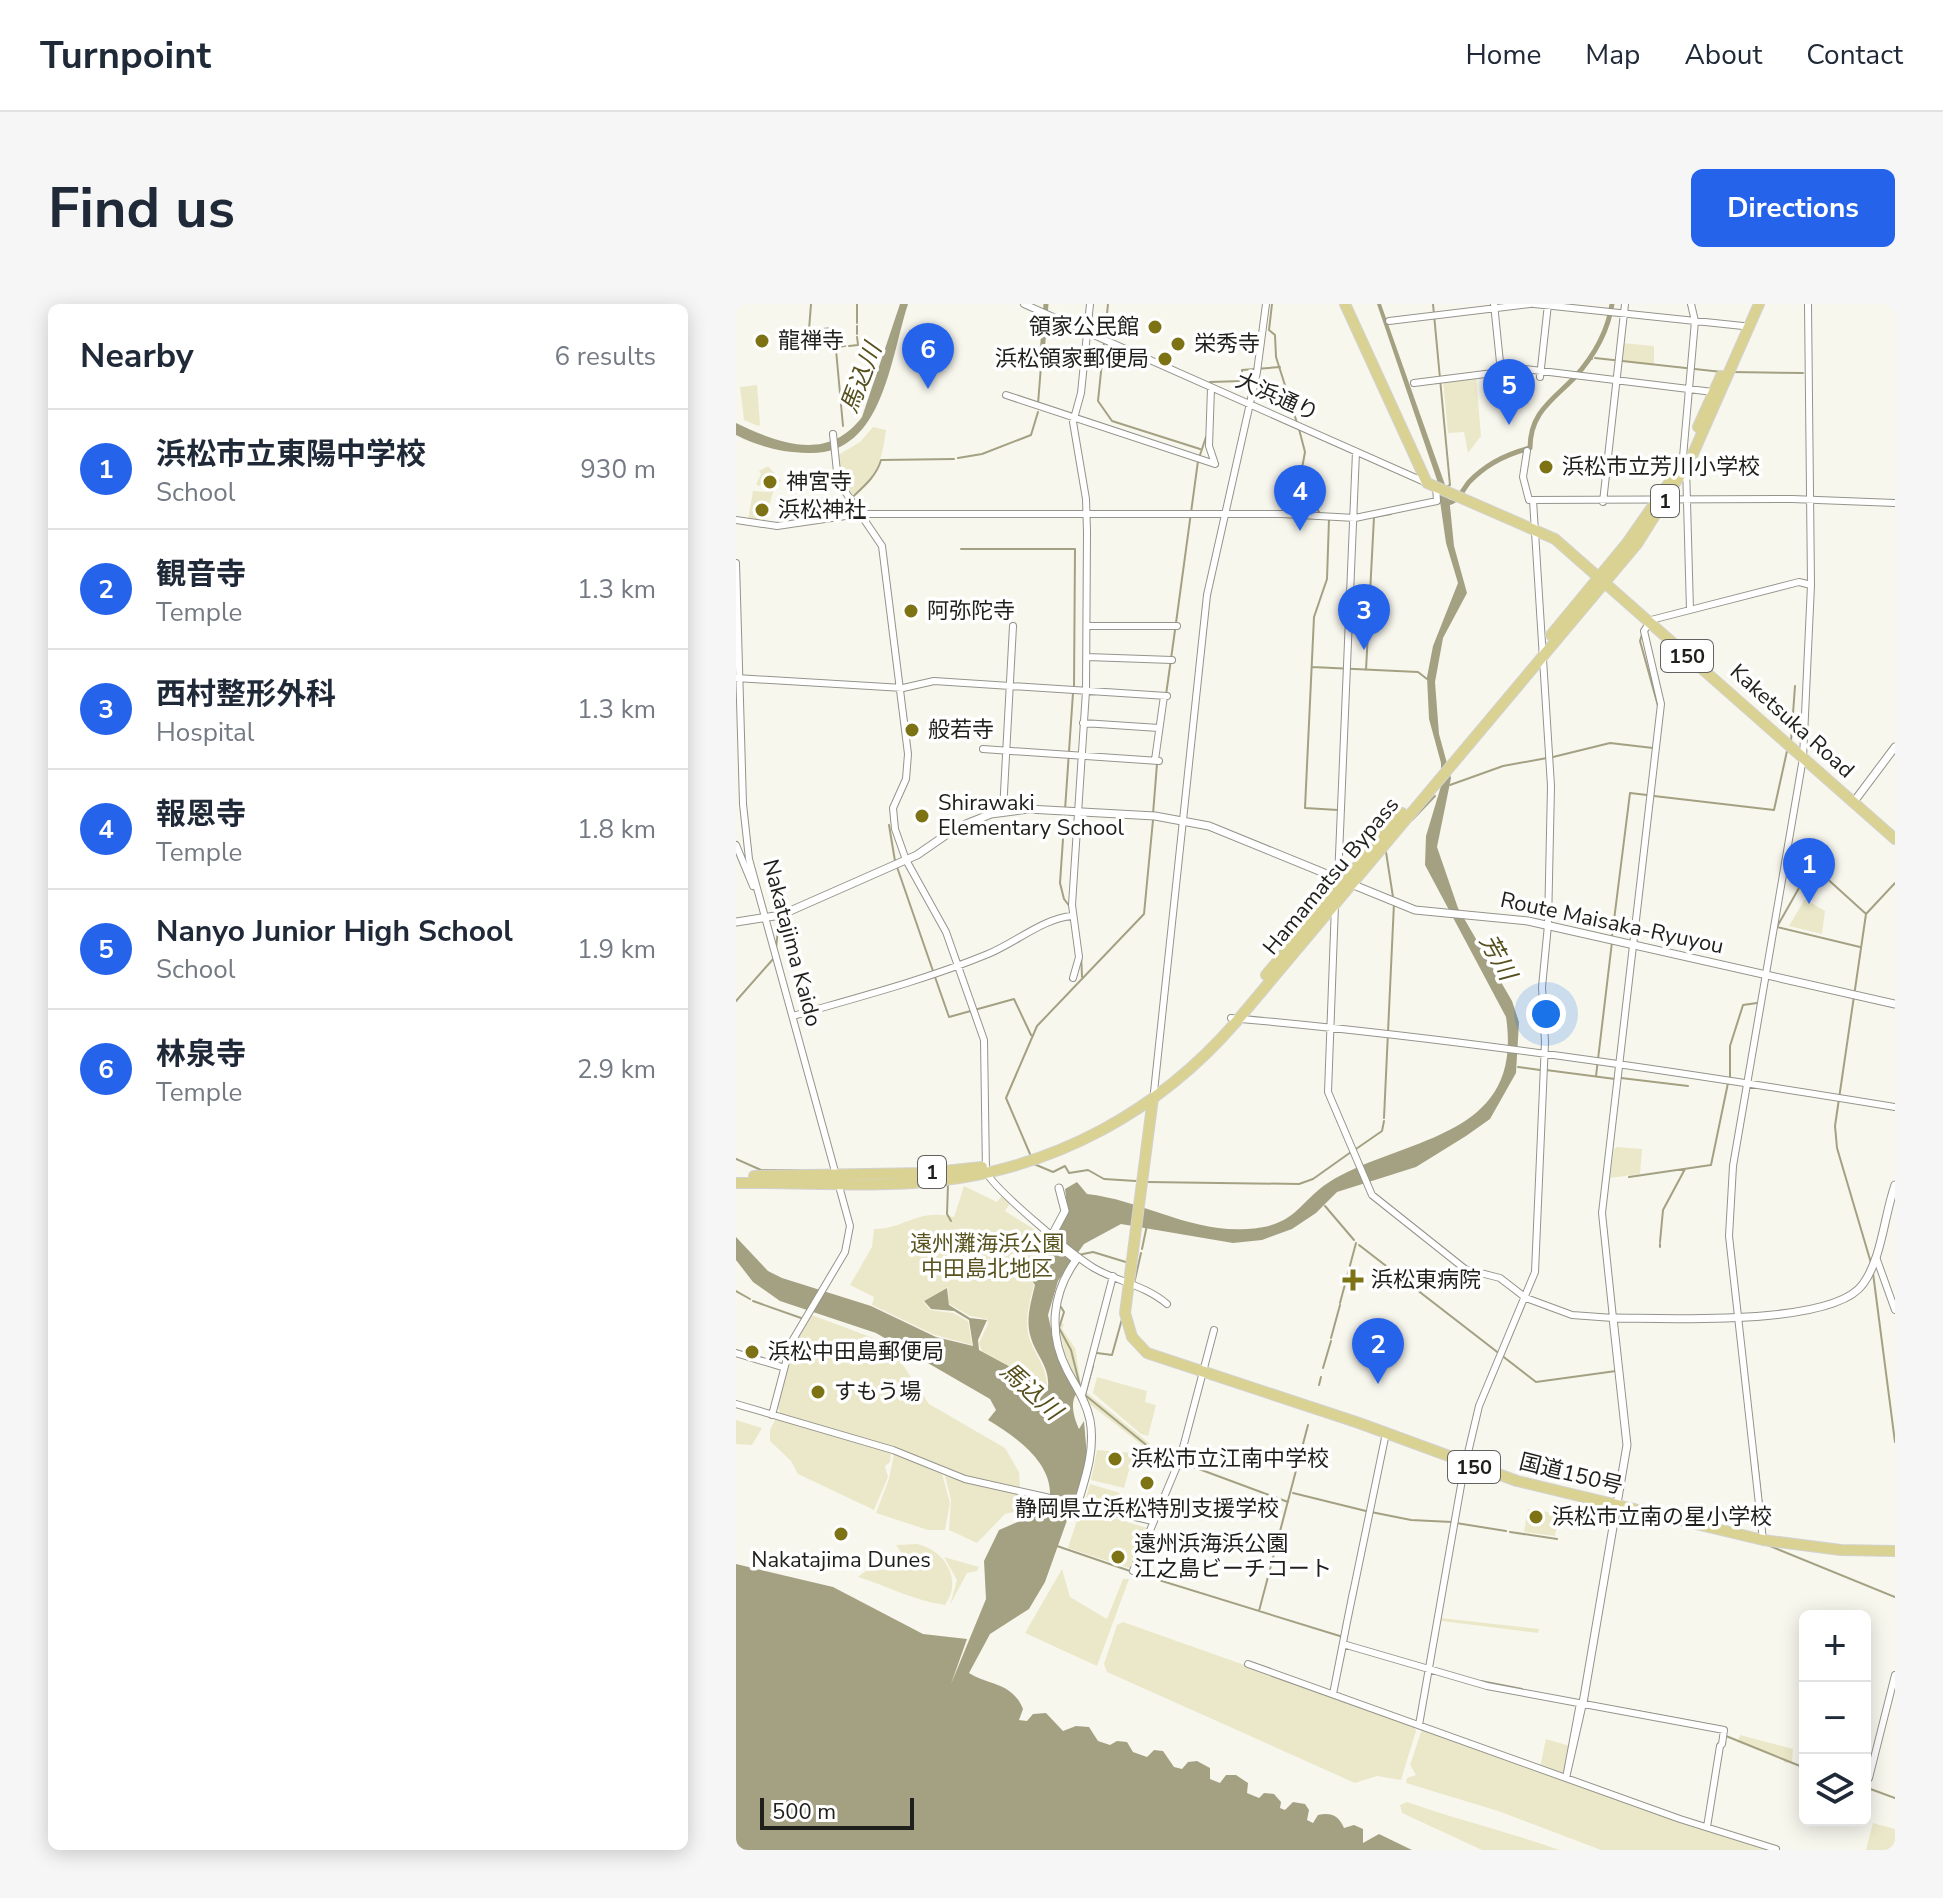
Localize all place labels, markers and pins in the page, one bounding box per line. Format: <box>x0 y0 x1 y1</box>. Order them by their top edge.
place label: 領家公民館 <box>1029 312 1139 342</box>
marker: 領家公民館 <box>1146 318 1164 336</box>
pin: 6 <box>902 323 954 389</box>
place label: 龍禅寺 <box>778 326 844 356</box>
place label: 栄秀寺 <box>1194 329 1260 359</box>
marker: 龍禅寺 <box>753 332 771 350</box>
marker: 栄秀寺 <box>1169 335 1187 353</box>
place label: 浜松領家郵便局 <box>995 344 1149 374</box>
marker: 浜松領家郵便局 <box>1156 350 1174 368</box>
pin: 5 <box>1483 359 1535 425</box>
place label: 浜松市立芳川小学校 <box>1562 452 1760 482</box>
marker: 浜松市立芳川小学校 <box>1537 458 1555 476</box>
pin: 4 <box>1274 465 1326 531</box>
place label: 神宮寺 <box>786 467 852 497</box>
marker: 神宮寺 <box>761 473 779 491</box>
place label: 浜松神社 <box>778 495 866 525</box>
marker: 浜松神社 <box>753 501 771 519</box>
pin: 3 <box>1338 584 1390 650</box>
place label: 阿弥陀寺 <box>927 596 1015 626</box>
marker: 阿弥陀寺 <box>902 602 920 620</box>
place label: 般若寺 <box>928 715 994 745</box>
marker: 般若寺 <box>903 721 921 739</box>
place label: Shirawaki Elementary School <box>938 788 1124 843</box>
marker: Shirawaki Elementary School <box>913 807 931 825</box>
pin: 1 <box>1783 838 1835 904</box>
place label: 浜松東病院 <box>1371 1265 1481 1295</box>
marker: 浜松東病院 <box>1342 1269 1364 1291</box>
pin: 2 <box>1352 1318 1404 1384</box>
place label: 浜松中田島郵便局 <box>768 1337 944 1367</box>
marker: 浜松中田島郵便局 <box>743 1343 761 1361</box>
place label: すもう場 <box>834 1377 921 1407</box>
marker: すもう場 <box>809 1383 827 1401</box>
place label: 浜松市立江南中学校 <box>1131 1444 1329 1474</box>
marker: 浜松市立江南中学校 <box>1106 1450 1124 1468</box>
marker: 静岡県立浜松特別支援学校 <box>1138 1474 1156 1492</box>
place label: 静岡県立浜松特別支援学校 <box>1015 1494 1279 1524</box>
place label: 浜松市立南の星小学校 <box>1552 1502 1772 1532</box>
marker: 浜松市立南の星小学校 <box>1527 1508 1545 1526</box>
marker: Nakatajima Dunes <box>832 1525 850 1543</box>
place label: 遠州浜海浜公園 江之島ビーチコート <box>1134 1529 1332 1584</box>
place label: Nakatajima Dunes <box>751 1545 931 1575</box>
marker: 遠州浜海浜公園 江之島ビーチコート <box>1109 1548 1127 1566</box>

